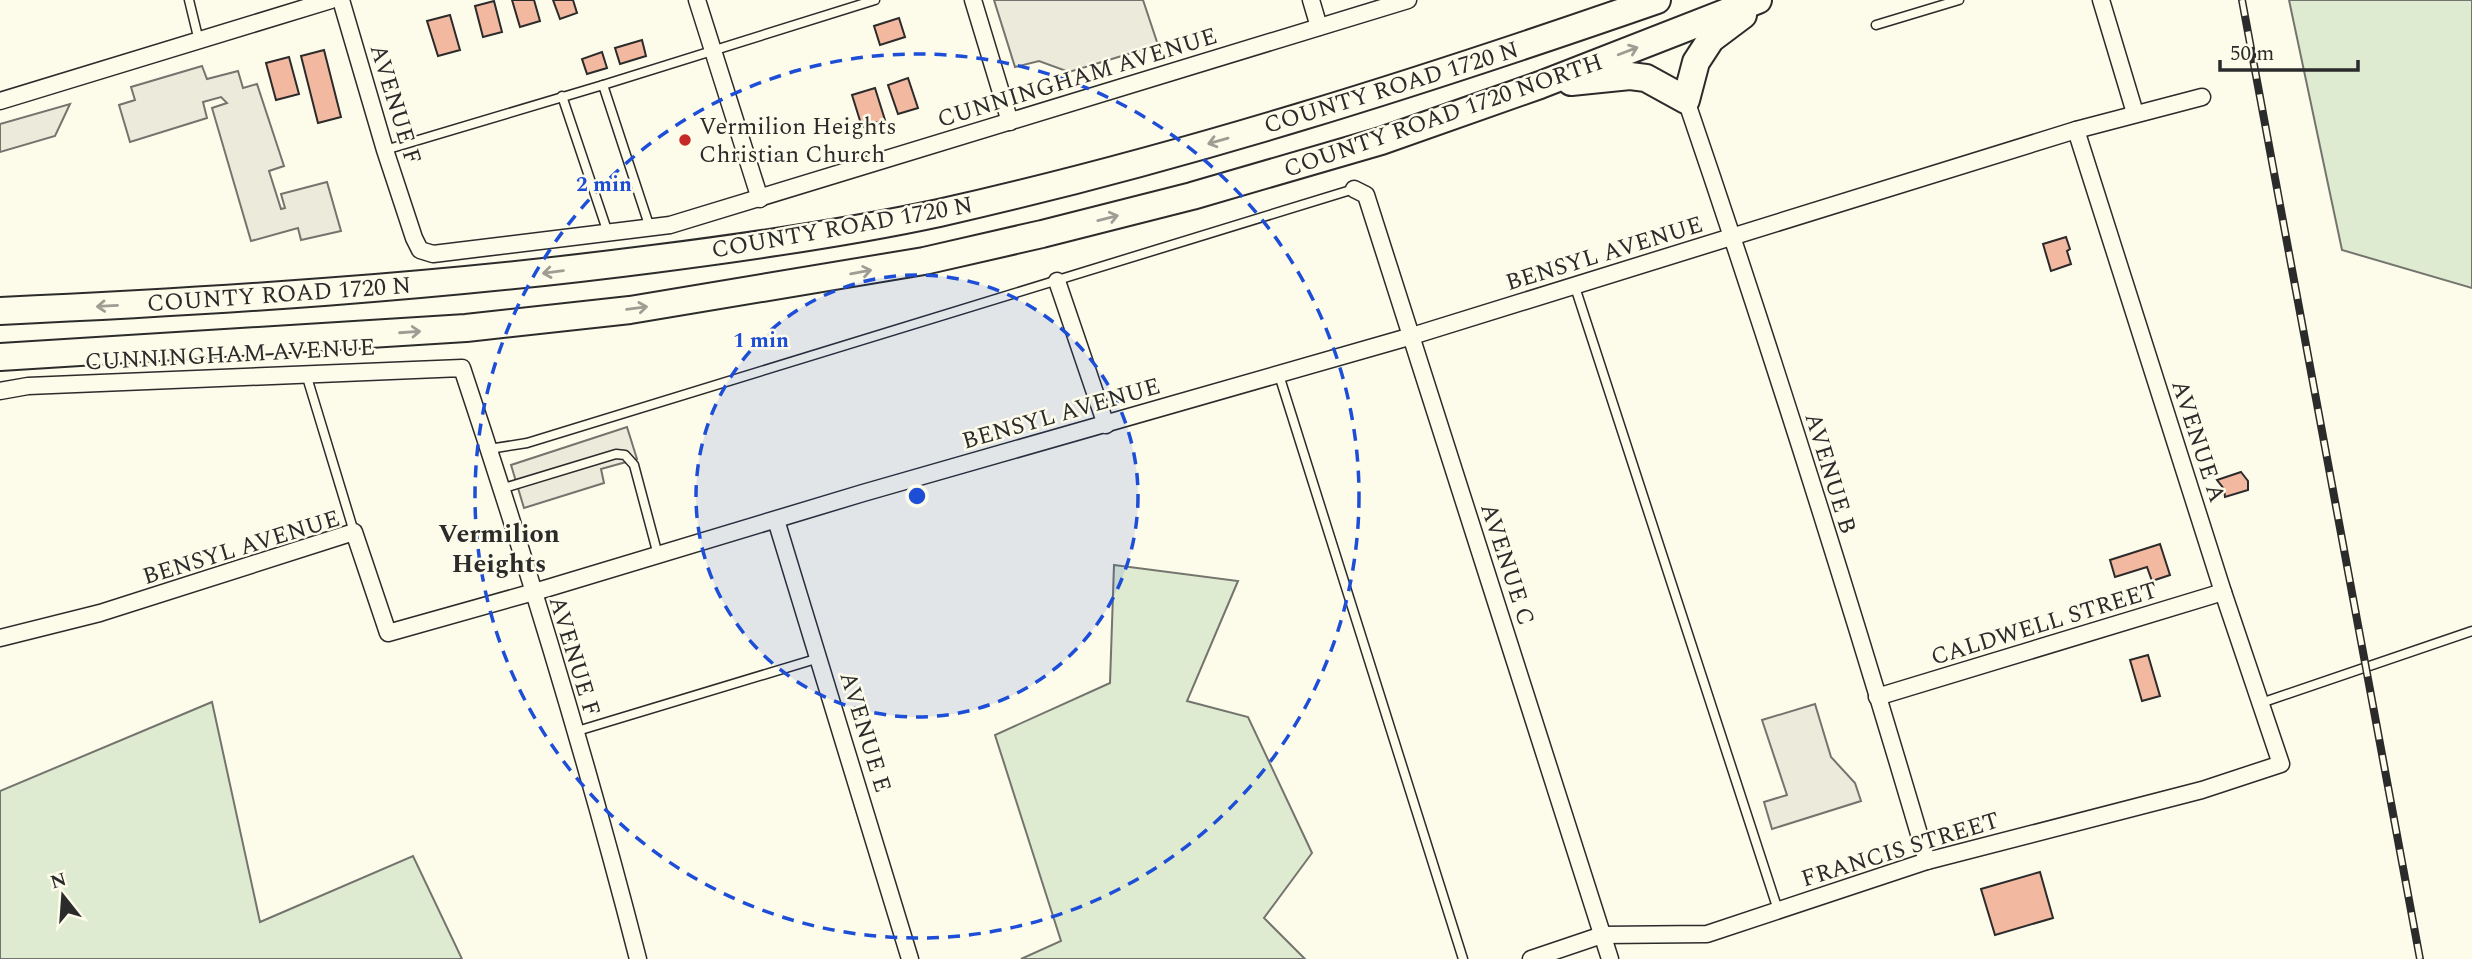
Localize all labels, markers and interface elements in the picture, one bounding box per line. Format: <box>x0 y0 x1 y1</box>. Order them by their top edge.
street label: CUNNINGHAM AVENUE <box>933 18 1222 138</box>
scale bar <box>2220 28 2358 72</box>
street label: COUNTY ROAD 1720 N <box>1259 32 1523 144</box>
text: 50 m <box>2230 38 2274 70</box>
street label: AVENUE F <box>360 40 430 169</box>
one-way arrow <box>1616 43 1638 56</box>
street label: COUNTY ROAD 1720 NORTH <box>1279 44 1608 188</box>
place label: Vermilion Heights Christian Church <box>699 109 897 173</box>
marker: Vermilion Heights Christian Church <box>677 132 693 148</box>
one-way arrow <box>1208 135 1230 148</box>
text: 2 min <box>576 169 632 201</box>
street label: COUNTY ROAD 1720 N <box>709 187 976 269</box>
street label: BENSYL AVENUE <box>1501 207 1707 301</box>
one-way arrow <box>1096 211 1119 224</box>
one-way arrow <box>849 265 872 278</box>
one-way arrow <box>542 266 565 279</box>
street label: COUNTY ROAD 1720 N <box>146 268 412 322</box>
one-way arrow <box>95 299 118 312</box>
one-way arrow <box>625 302 648 315</box>
one-way arrow <box>399 325 421 338</box>
text: 1 min <box>733 325 789 357</box>
street label: CUNNINGHAM AVENUE <box>84 329 376 381</box>
street label: BENSYL AVENUE <box>958 368 1165 459</box>
street label: AVENUE A <box>2161 375 2235 507</box>
street label: AVENUE B <box>1795 408 1866 538</box>
centre of rings <box>905 484 929 508</box>
street label: AVENUE C <box>1470 499 1544 630</box>
street label: BENSYL AVENUE <box>138 501 344 595</box>
district label: Vermilion Heights <box>438 514 560 584</box>
street label: CALDWELL STREET <box>1926 572 2162 676</box>
street label: AVENUE F <box>539 592 609 721</box>
street label: AVENUE E <box>830 667 901 797</box>
street label: FRANCIS STREET <box>1797 803 2004 897</box>
north arrow <box>28 861 98 931</box>
text: N <box>47 865 70 897</box>

